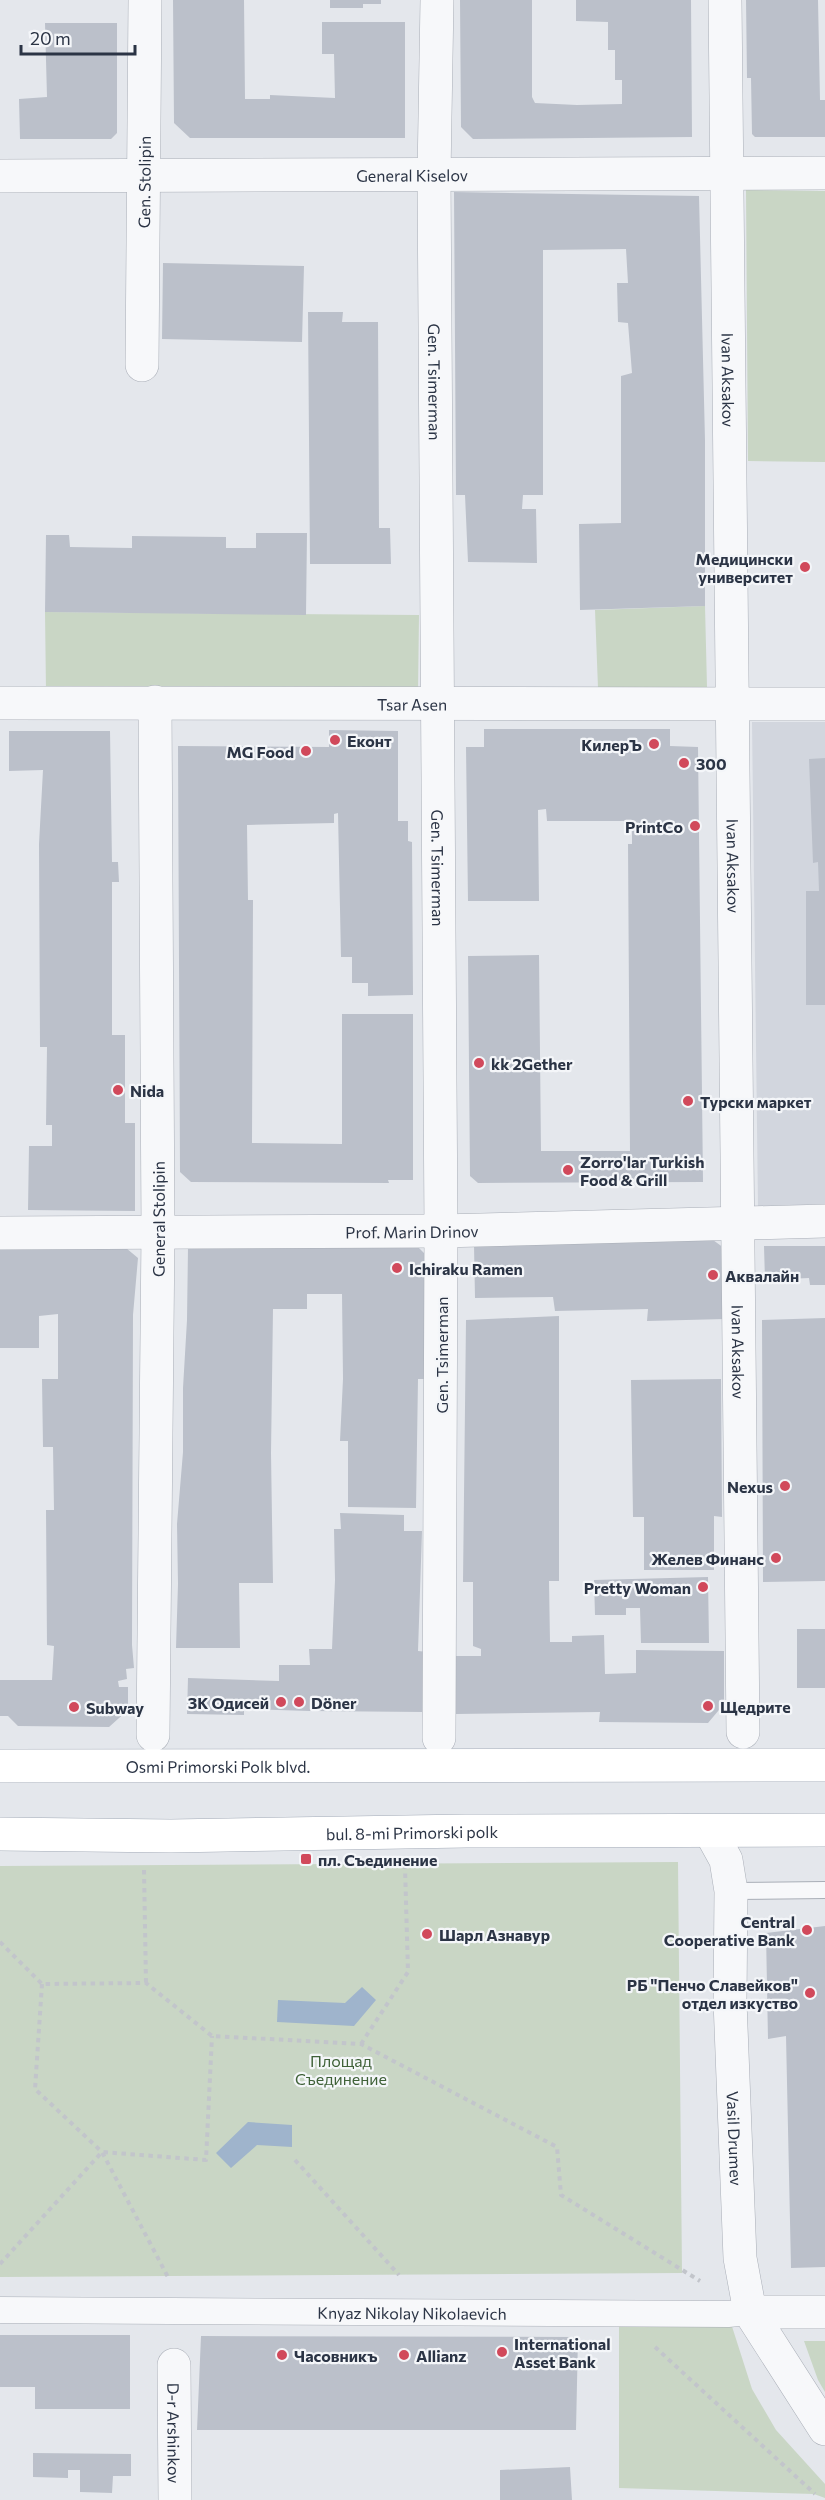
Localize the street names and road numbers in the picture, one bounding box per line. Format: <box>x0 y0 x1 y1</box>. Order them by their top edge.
street label: Gen. Stolipin <box>134 136 153 228</box>
street label: General Kiselov <box>356 165 468 184</box>
street label: Gen. Tsimerman <box>425 323 445 441</box>
street label: Ivan Aksakov <box>719 333 739 427</box>
street label: Tsar Asen <box>377 694 447 713</box>
street label: Gen. Tsimerman <box>429 809 448 927</box>
street label: Ivan Aksakov <box>724 819 744 913</box>
street label: General Stolipin <box>148 1161 168 1277</box>
street label: Prof. Marin Drinov <box>345 1221 479 1241</box>
street label: Gen. Tsimerman <box>432 1297 451 1413</box>
street label: Ivan Aksakov <box>729 1305 749 1399</box>
street label: Osmi Primorski Polk blvd. <box>126 1756 310 1775</box>
street label: bul. 8-mi Primorski polk <box>326 1821 498 1843</box>
street label: Vasil Drumev <box>724 2091 747 2186</box>
street label: Knyaz Nikolay Nikolaevich <box>317 2302 507 2322</box>
street label: D-r Arshinkov <box>165 2383 184 2483</box>

